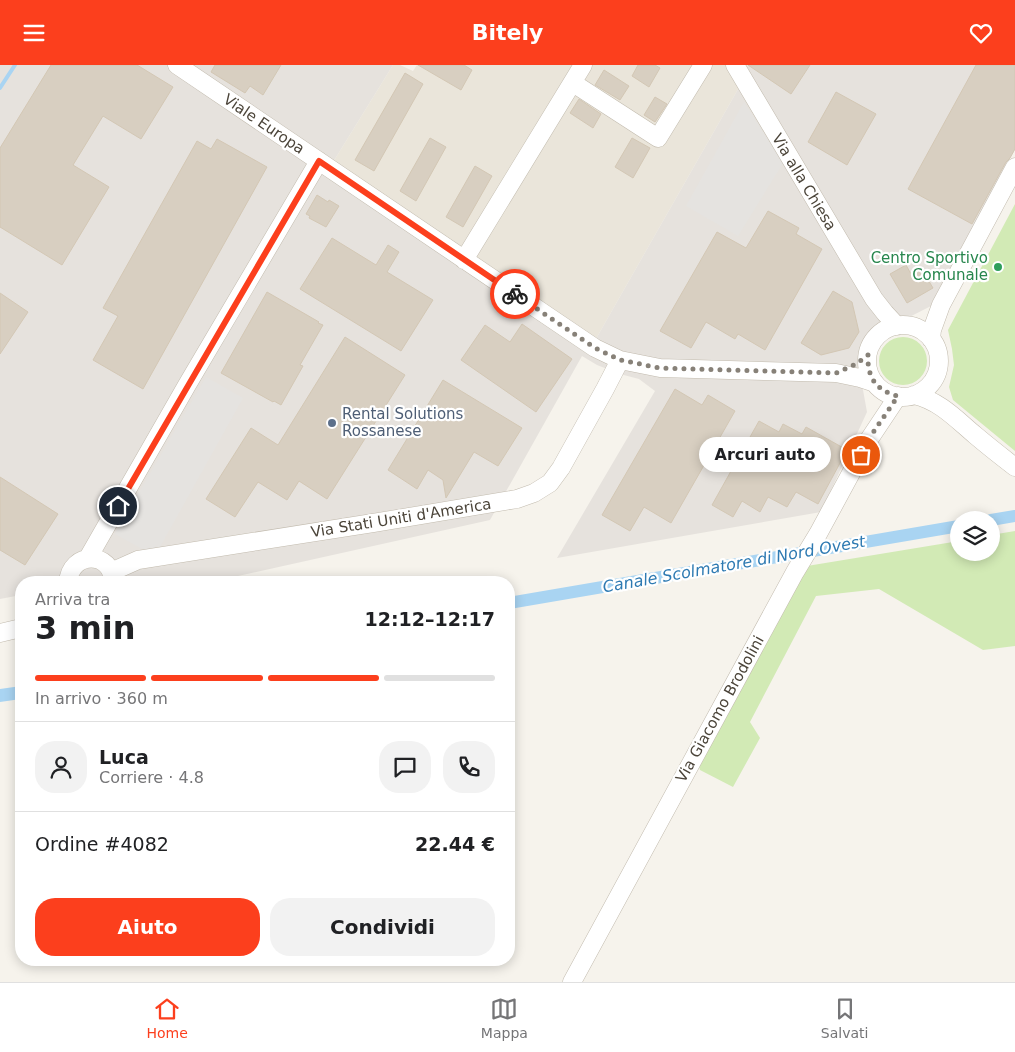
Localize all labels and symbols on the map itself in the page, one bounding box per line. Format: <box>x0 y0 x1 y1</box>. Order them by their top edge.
street label: Viale Europa <box>220 90 308 158</box>
street label: Via alla Chiesa <box>768 130 840 234</box>
place label: Centro Sportivo Comunale <box>871 249 988 284</box>
marker: Centro Sportivo Comunale <box>992 261 1004 273</box>
courier <box>490 269 540 319</box>
place label: Rental Solutions Rossanese <box>342 405 464 440</box>
marker: Rental Solutions Rossanese <box>326 417 338 429</box>
pin <box>840 434 882 476</box>
callout: Arcuri auto <box>698 437 831 473</box>
pin <box>97 485 139 527</box>
street label: Via Stati Uniti d'America <box>309 495 493 541</box>
water label: Canale Scolmatore di Nord Ovest <box>601 531 867 596</box>
street label: Via Giacomo Brodolini <box>672 632 768 786</box>

